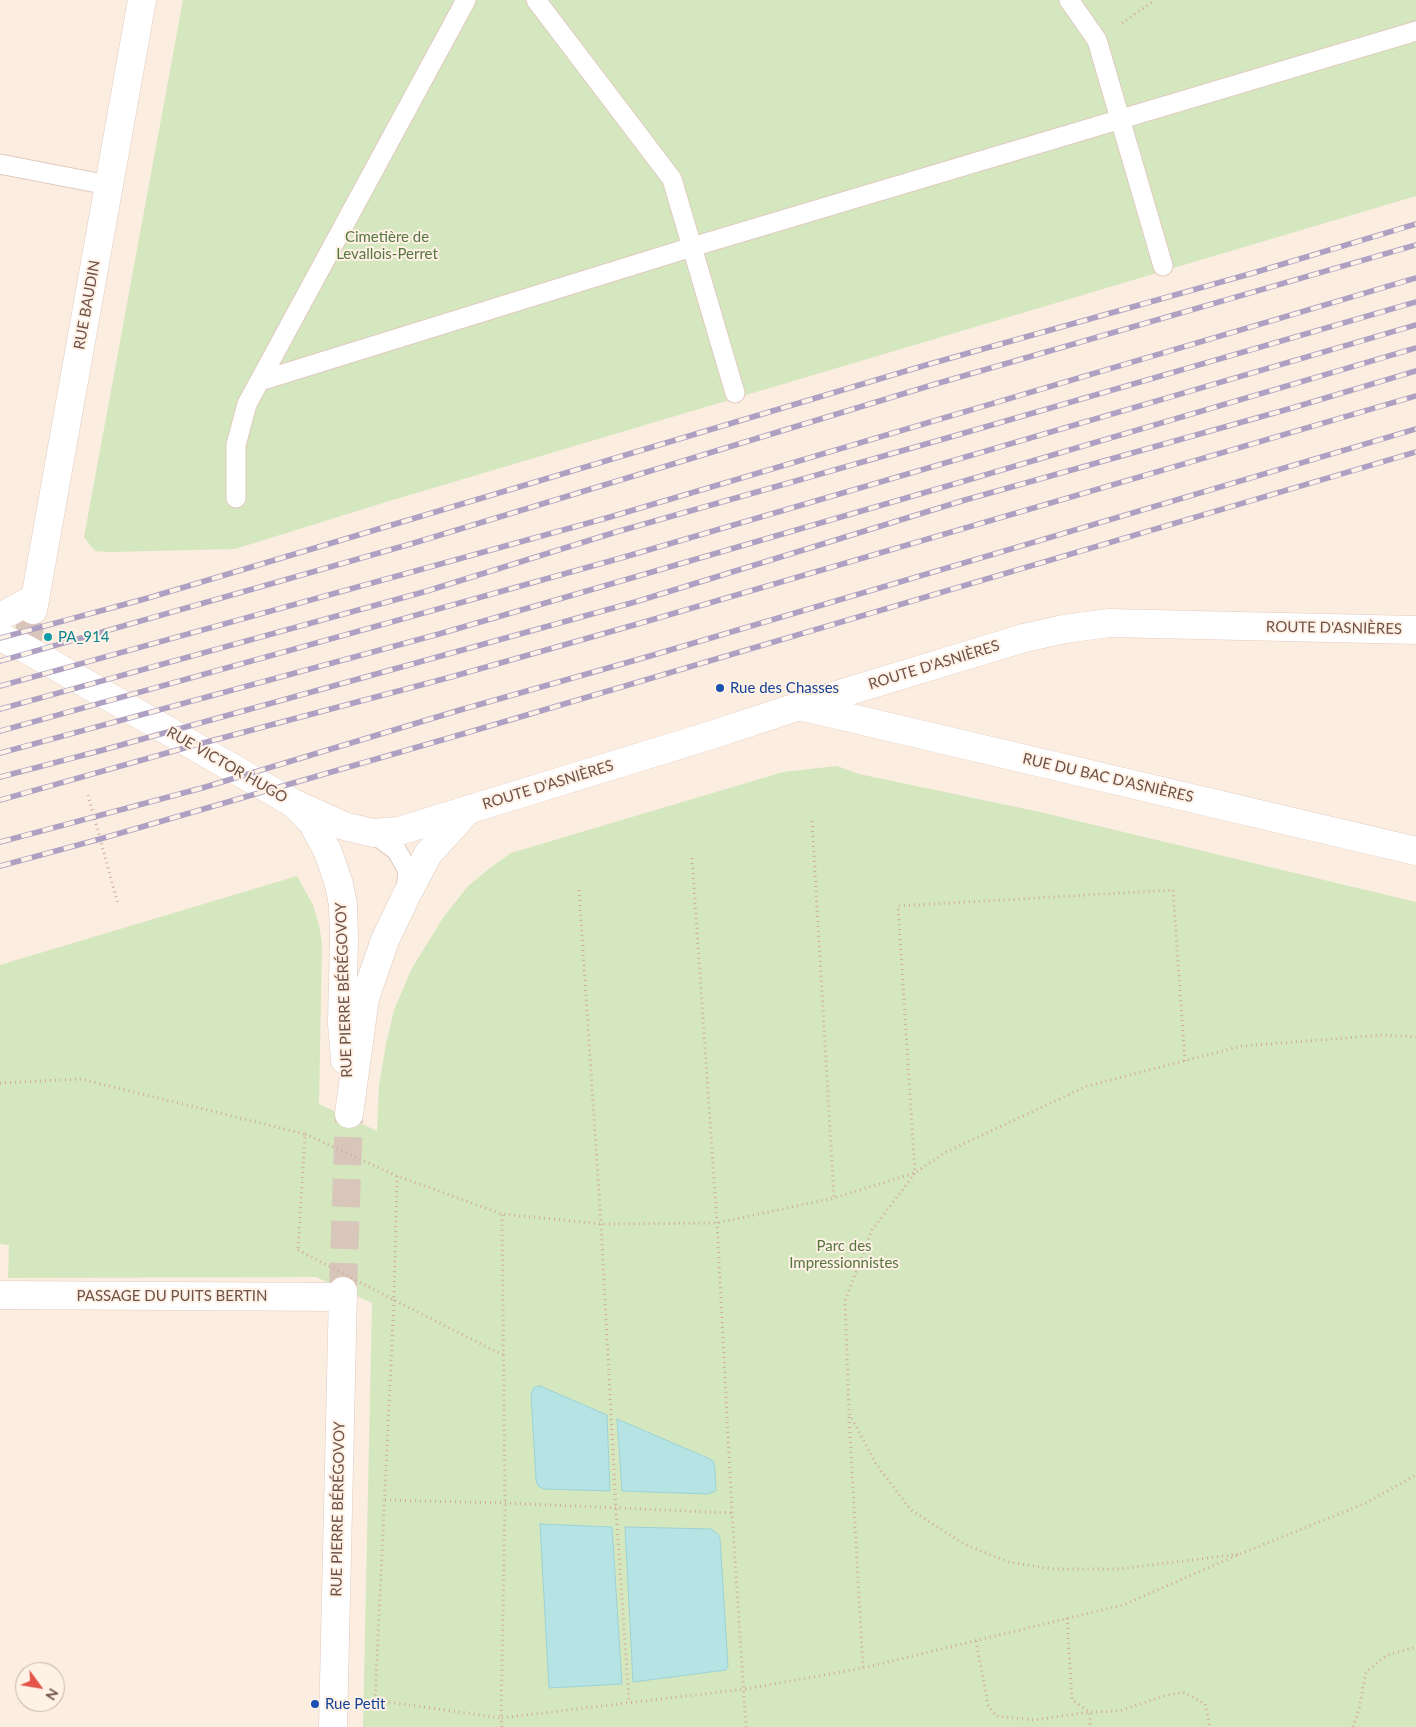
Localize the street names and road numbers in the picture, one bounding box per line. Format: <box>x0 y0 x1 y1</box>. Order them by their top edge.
street label: RUE BAUDIN <box>70 259 104 351</box>
street label: ROUTE D'ASNIÈRES <box>1266 618 1402 638</box>
street label: ROUTE D'ASNIÈRES <box>866 636 1002 694</box>
street label: RUE VICTOR HUGO <box>163 723 291 807</box>
street label: RUE DU BAC D’ASNIÈRES <box>1021 750 1195 806</box>
street label: ROUTE D'ASNIÈRES <box>480 756 616 814</box>
street label: RUE PIERRE BÉRÉGOVOY <box>332 902 356 1078</box>
street label: PASSAGE DU PUITS BERTIN <box>76 1287 268 1305</box>
street label: RUE PIERRE BÉRÉGOVOY <box>327 1421 349 1597</box>

